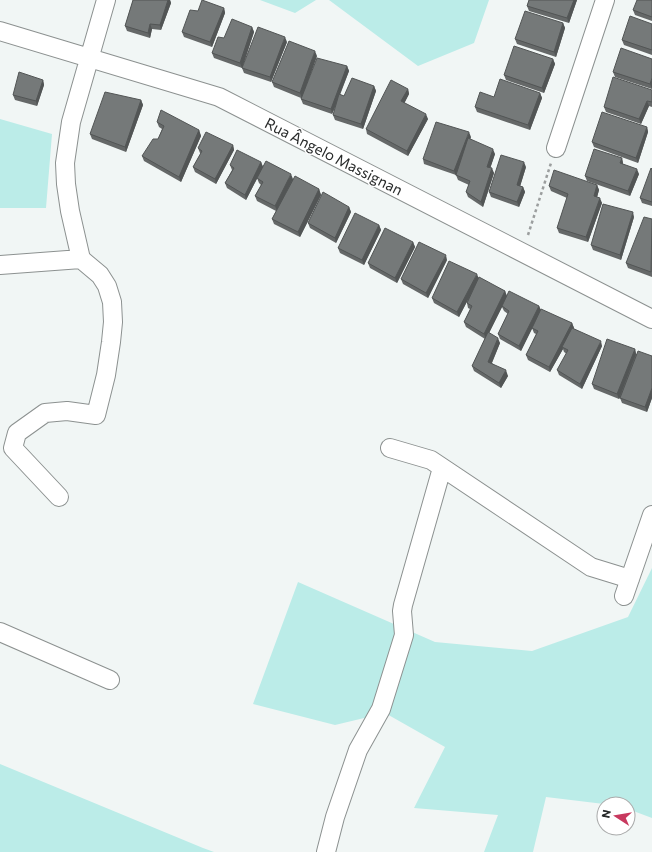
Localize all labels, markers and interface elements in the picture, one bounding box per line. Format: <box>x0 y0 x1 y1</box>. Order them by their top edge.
street label: Rua Ângelo Massignan <box>262 113 406 199</box>
north arrow <box>596 796 636 836</box>
text: N <box>599 808 613 819</box>

